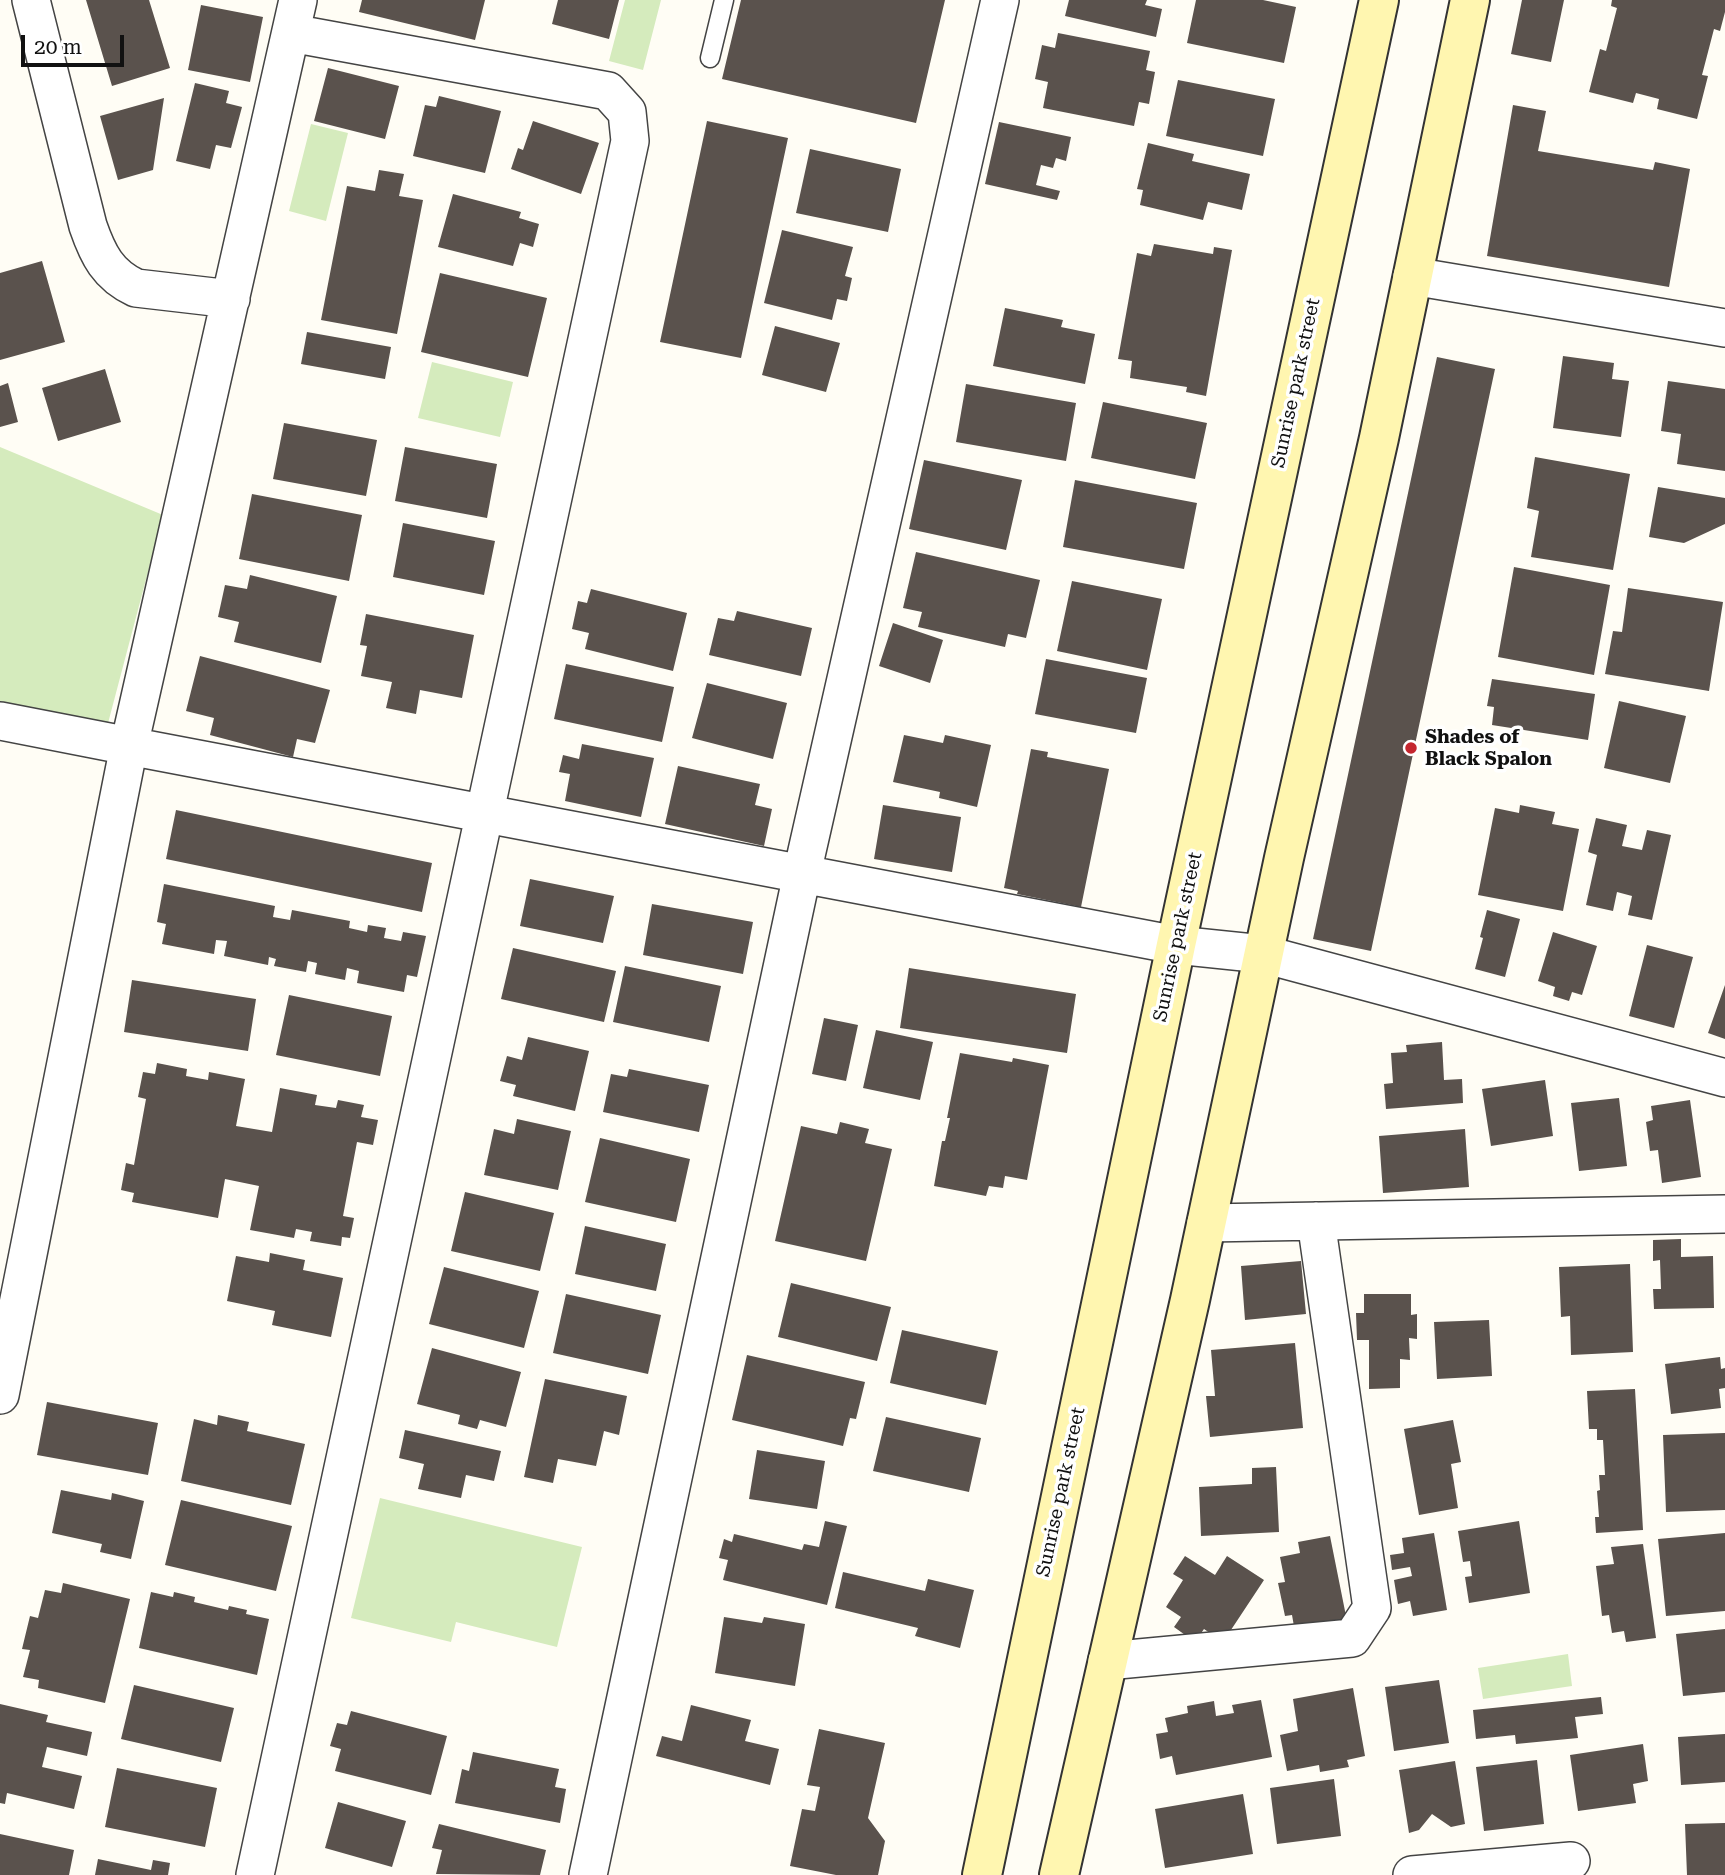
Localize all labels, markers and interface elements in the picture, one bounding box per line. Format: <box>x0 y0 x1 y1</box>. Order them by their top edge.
scale bar <box>24 21 128 65</box>
text: 20 m <box>34 35 82 59</box>
street label: Sunrise park street <box>1267 296 1325 470</box>
place label: Shades of Black Spalon <box>1425 726 1552 770</box>
marker: Shades of Black Spalon <box>1403 740 1419 756</box>
street label: Sunrise park street <box>1149 850 1207 1024</box>
street label: Sunrise park street <box>1032 1405 1090 1579</box>

